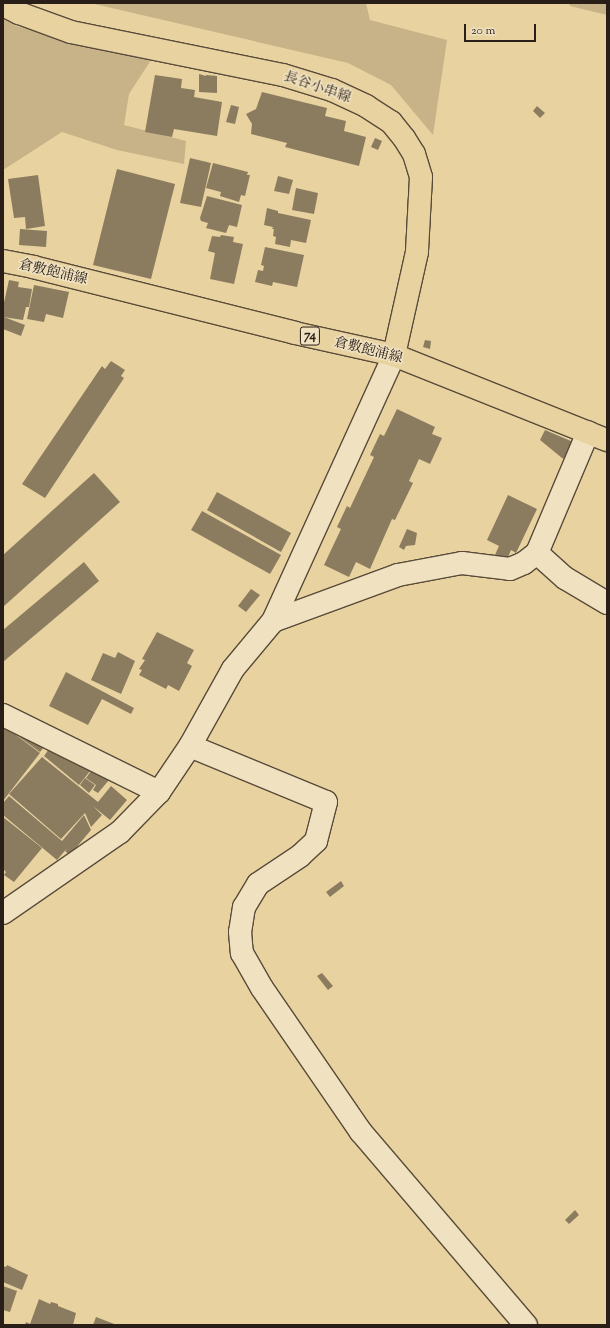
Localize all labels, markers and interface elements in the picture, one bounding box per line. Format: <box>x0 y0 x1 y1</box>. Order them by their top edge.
scale bar <box>466 16 538 42</box>
text: 20 m <box>471 22 495 40</box>
street label: 長谷小串線 <box>281 69 353 107</box>
street label: 倉敷飽浦線 <box>17 257 89 289</box>
road number: 74 <box>299 325 321 347</box>
street label: 倉敷飽浦線 <box>332 334 404 368</box>

